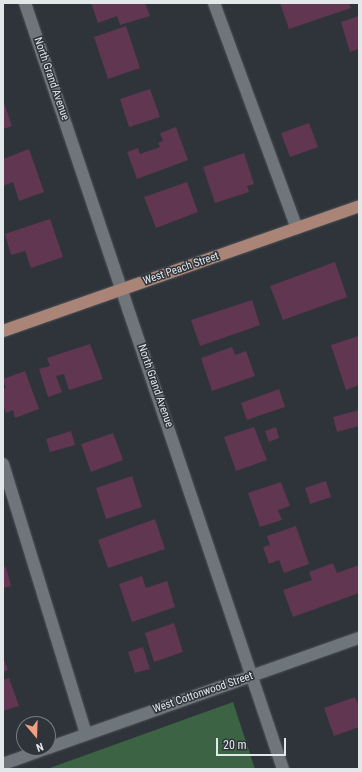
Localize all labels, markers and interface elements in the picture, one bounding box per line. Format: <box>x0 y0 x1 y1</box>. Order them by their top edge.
street label: North Grand Avenue <box>31 36 71 122</box>
street label: West Peach Street <box>141 250 221 288</box>
street label: North Grand Avenue <box>135 343 175 429</box>
street label: West Cottonwood Street <box>151 670 255 716</box>
north arrow <box>16 716 56 756</box>
scale bar <box>218 730 288 756</box>
text: 20 m <box>223 738 247 752</box>
text: N <box>34 740 45 754</box>

